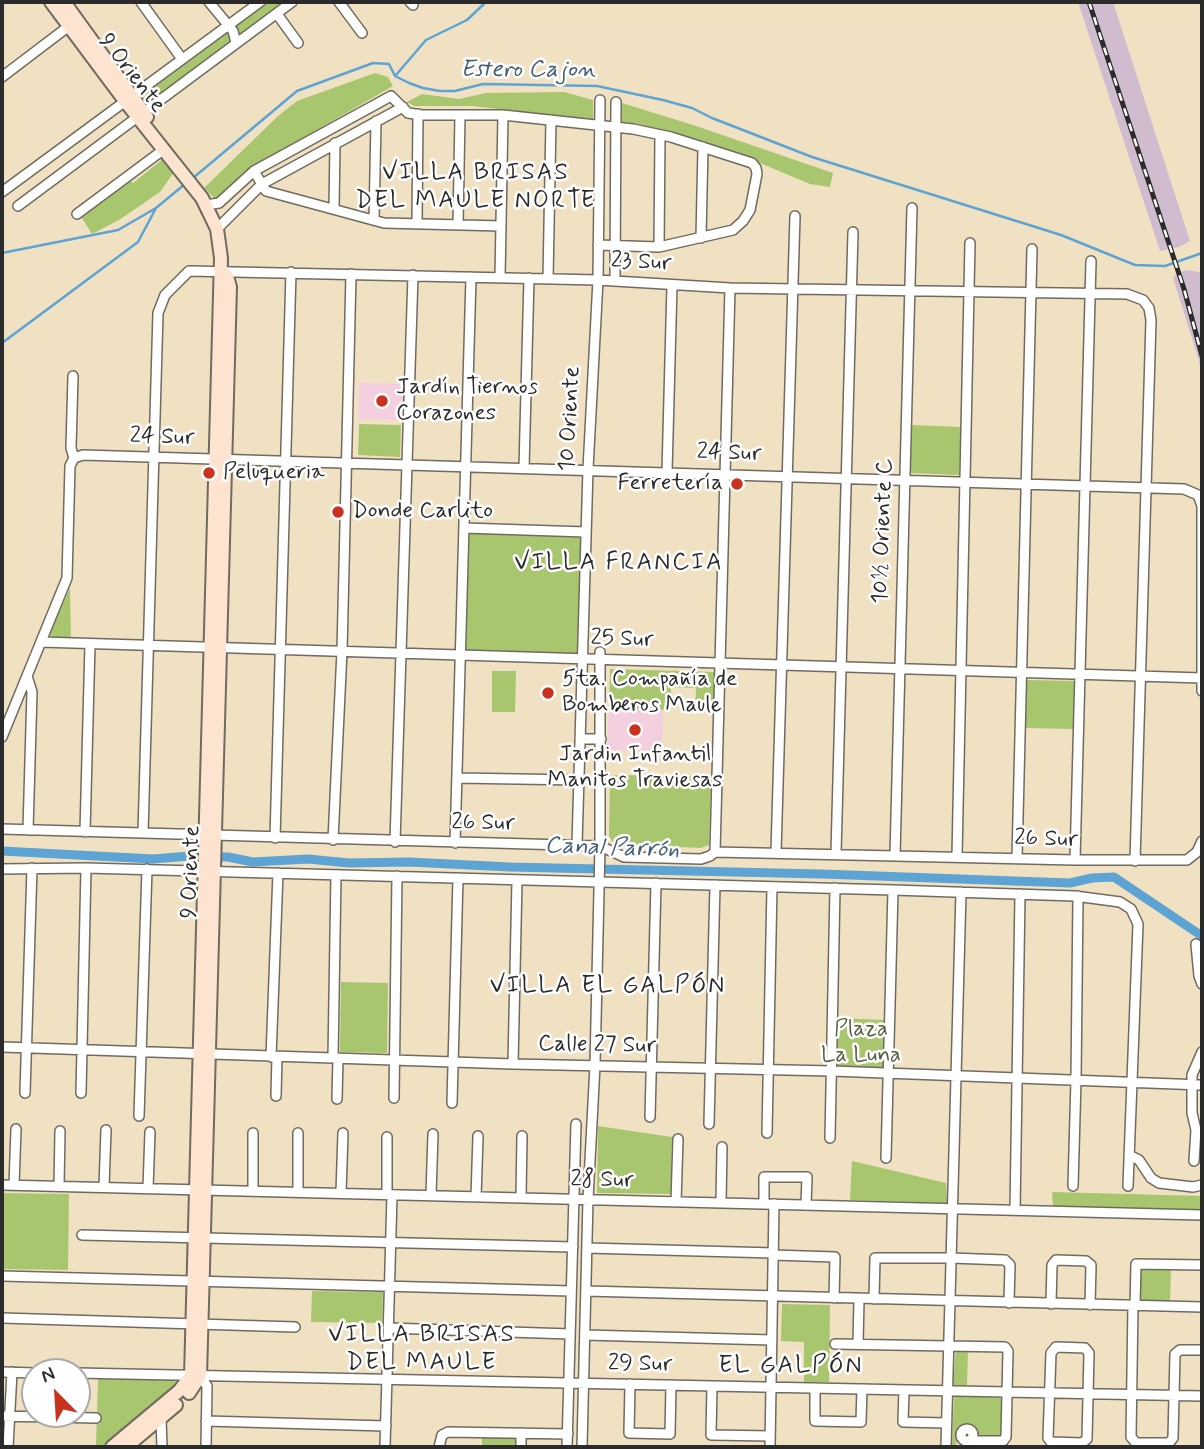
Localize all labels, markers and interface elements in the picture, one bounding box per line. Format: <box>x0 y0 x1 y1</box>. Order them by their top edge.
street label: 9 Oriente <box>91 29 171 119</box>
water label: Estero Cajon <box>460 57 596 85</box>
district label: VILLA BRISAS DEL MAULE NORTE <box>356 160 596 216</box>
street label: 23 Sur <box>610 248 672 278</box>
street label: 10 Oriente <box>554 366 588 472</box>
place label: Jardín Tiernos Corazones <box>396 374 538 428</box>
marker: Jardín Tiernos Corazones <box>374 393 390 409</box>
street label: 24 Sur <box>129 423 195 453</box>
street label: 24 Sur <box>696 439 762 469</box>
street label: 10½ Oriente C <box>868 458 900 604</box>
place label: Peluqueria <box>223 459 325 487</box>
marker: Peluqueria <box>201 465 217 481</box>
place label: Ferretería <box>617 470 723 498</box>
marker: Ferretería <box>729 476 745 492</box>
place label: Donde Carlito <box>352 498 493 526</box>
marker: Donde Carlito <box>330 504 346 520</box>
district label: VILLA FRANCIA <box>518 550 720 578</box>
street label: 25 Sur <box>590 625 654 655</box>
place label: 5ta. Compañía de Bomberos Maule <box>562 666 737 720</box>
marker: 5ta. Compañía de Bomberos Maule <box>540 685 556 701</box>
marker: Jardin Infantil Manitos Traviesas <box>627 722 643 738</box>
place label: Jardin Infantil Manitos Traviesas <box>548 741 722 795</box>
street label: 26 Sur <box>451 810 515 838</box>
street label: 9 Oriente <box>177 825 207 919</box>
street label: 26 Sur <box>1014 825 1078 855</box>
water label: Canal Parrón <box>544 832 680 866</box>
district label: VILLA EL GALPÓN <box>494 973 722 1001</box>
park label: Plaza La Luna <box>821 1016 901 1070</box>
street label: Calle 27 Sur <box>538 1031 656 1061</box>
street label: 28 Sur <box>570 1167 634 1195</box>
district label: VILLA BRISAS DEL MAULE <box>332 1322 512 1378</box>
street label: 29 Sur <box>608 1351 672 1379</box>
district label: EL GALPÓN <box>720 1353 862 1381</box>
north arrow <box>21 1358 91 1428</box>
text: N <box>37 1361 59 1389</box>

